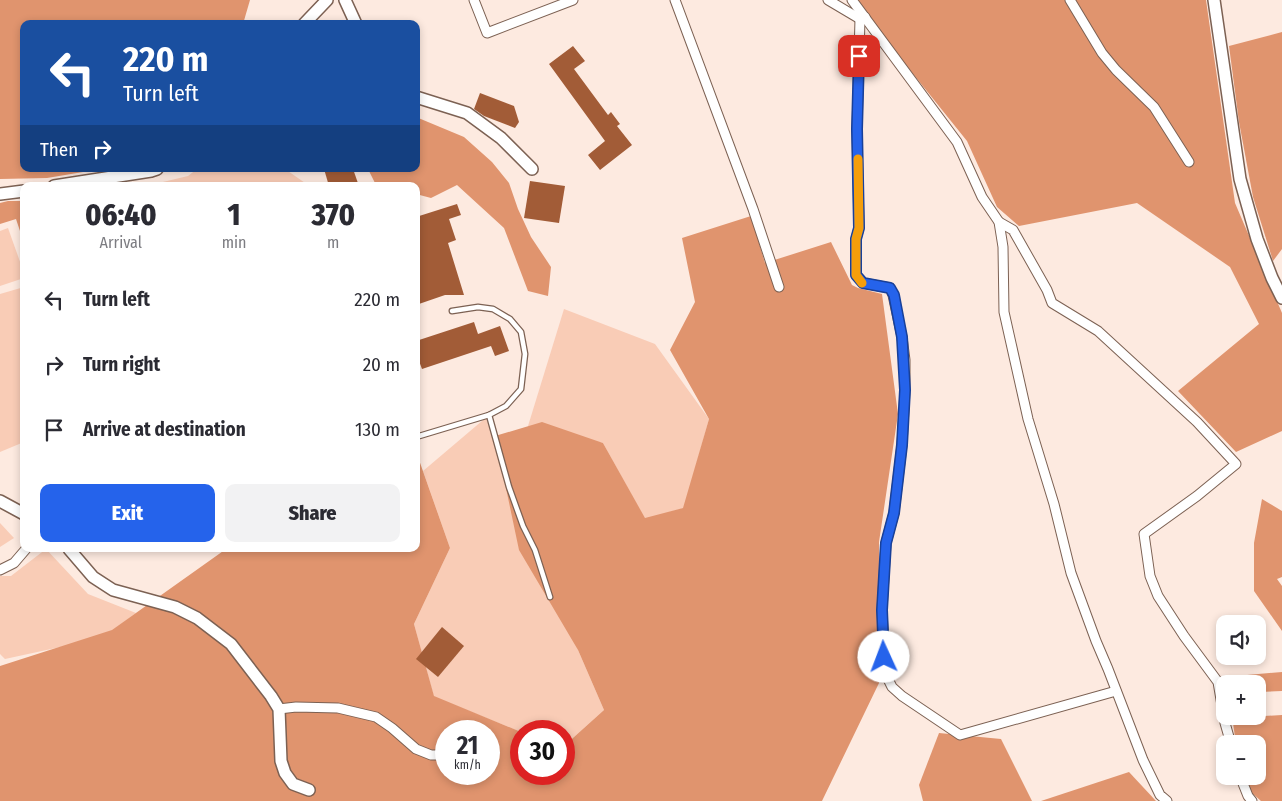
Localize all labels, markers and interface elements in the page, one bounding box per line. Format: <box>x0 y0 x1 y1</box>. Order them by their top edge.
pin <box>838 35 880 77</box>
text: 220 m <box>123 38 209 80</box>
icon: left <box>40 40 105 105</box>
icon: arrive <box>845 42 873 70</box>
text: Turn left <box>123 80 199 107</box>
icon: right <box>88 135 116 163</box>
text: Then <box>40 138 78 161</box>
text: 06:40 <box>85 197 157 233</box>
text: 1 <box>228 197 241 233</box>
text: 370 <box>311 197 355 233</box>
text: Arrival <box>100 233 142 252</box>
text: min <box>222 233 246 252</box>
text: m <box>327 233 339 252</box>
icon: left <box>40 286 68 314</box>
text: Turn left <box>83 288 150 311</box>
text: 220 m <box>354 288 400 311</box>
icon: right <box>40 351 68 379</box>
text: Turn right <box>83 353 160 376</box>
text: 20 m <box>363 353 400 376</box>
icon: arrive <box>40 416 68 444</box>
text: Arrive at destination <box>83 418 246 441</box>
text: 130 m <box>355 418 400 441</box>
button: Exit <box>40 484 215 542</box>
button: Share <box>225 484 400 542</box>
map controls <box>1216 615 1266 785</box>
button: sound <box>1216 615 1266 665</box>
position arrow <box>857 630 909 682</box>
button: + <box>1216 675 1266 725</box>
speed limit sign: 30 <box>510 720 575 785</box>
text: 21 <box>457 731 478 761</box>
button: − <box>1216 735 1266 785</box>
text: km/h <box>454 758 481 772</box>

